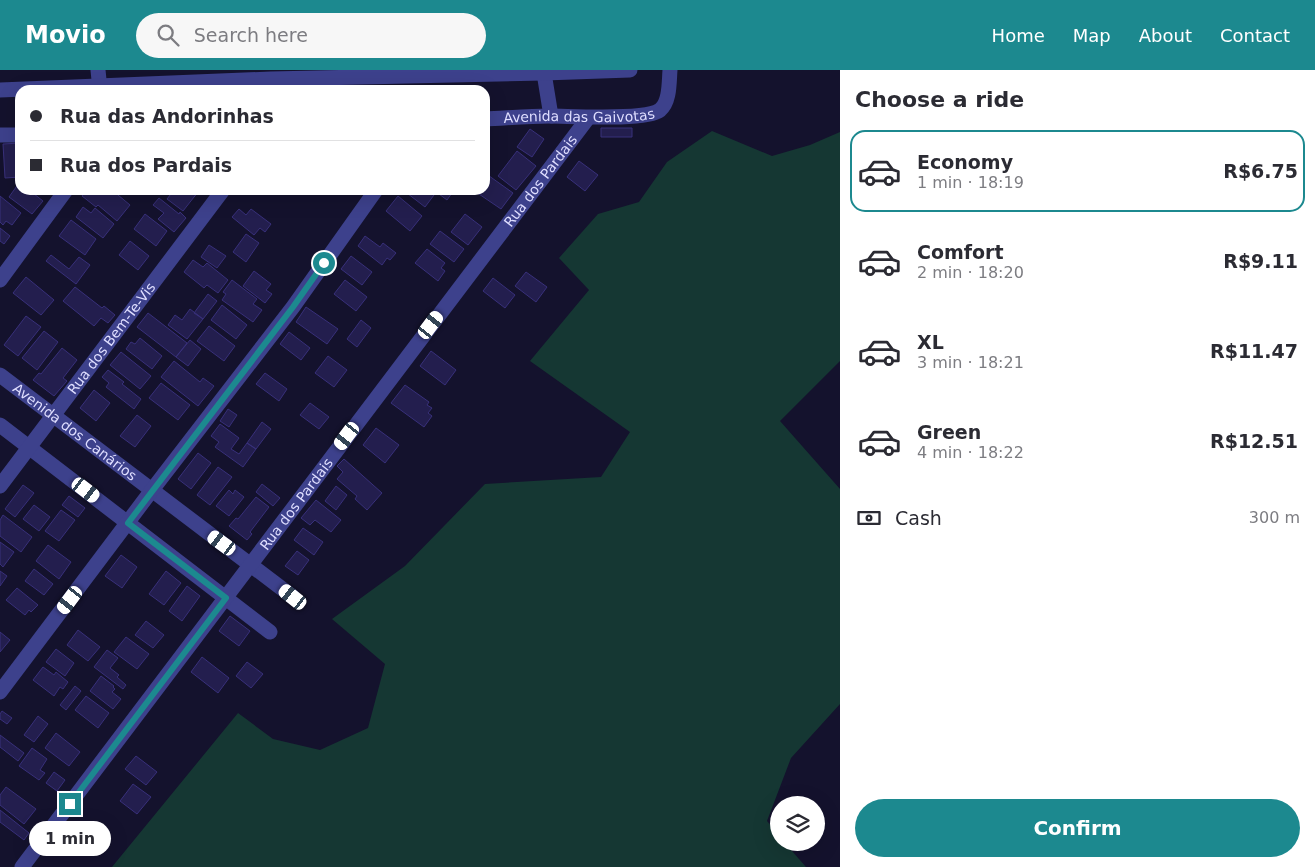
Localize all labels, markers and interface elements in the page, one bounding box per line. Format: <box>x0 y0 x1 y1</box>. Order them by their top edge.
search box <box>136 13 486 58</box>
text: Movio <box>25 21 106 49</box>
icon: search <box>154 21 182 49</box>
text: Search here <box>194 24 308 46</box>
text: Home <box>992 25 1045 46</box>
text: Map <box>1073 25 1111 46</box>
text: About <box>1139 25 1192 46</box>
text: Contact <box>1220 25 1290 46</box>
text: Choose a ride <box>855 87 1024 112</box>
text: Rua das Andorinhas <box>60 105 274 127</box>
street label: Avenida das Gaivotas <box>503 105 656 126</box>
street label: Rua dos Pardais <box>501 132 580 230</box>
icon: car <box>857 149 902 194</box>
text: Economy <box>917 151 1013 173</box>
text: Rua dos Pardais <box>60 154 232 176</box>
text: R$6.75 <box>1223 160 1298 182</box>
text: 1 min · 18:19 <box>917 173 1024 192</box>
icon: car <box>857 239 902 284</box>
text: Comfort <box>917 241 1004 263</box>
text: R$9.11 <box>1223 250 1298 272</box>
route start <box>313 252 335 274</box>
text: 2 min · 18:20 <box>917 263 1024 282</box>
street label: Rua dos Bem-Te-Vis <box>64 279 158 397</box>
car <box>415 309 446 341</box>
icon: car <box>857 329 902 374</box>
text: XL <box>917 331 944 353</box>
text: R$11.47 <box>1210 340 1298 362</box>
text: 3 min · 18:21 <box>917 353 1024 372</box>
street label: Avenida dos Canários <box>10 380 140 484</box>
icon: car <box>857 419 902 464</box>
car <box>331 420 362 452</box>
text: Green <box>917 421 981 443</box>
text: R$12.51 <box>1210 430 1298 452</box>
text: 4 min · 18:22 <box>917 443 1024 462</box>
street label: Rua dos Pardais <box>257 455 336 553</box>
car <box>69 475 102 505</box>
icon: cash <box>855 504 883 532</box>
text: Cash <box>895 507 942 529</box>
text: 300 m <box>1249 508 1300 527</box>
car <box>205 528 238 558</box>
car <box>276 582 309 612</box>
car <box>54 584 85 616</box>
route end <box>59 793 81 815</box>
map controls <box>770 796 825 851</box>
button: layers <box>770 796 825 851</box>
button: Confirm <box>855 799 1300 857</box>
callout: 1 min <box>29 822 111 856</box>
text: 1 min <box>45 829 95 848</box>

